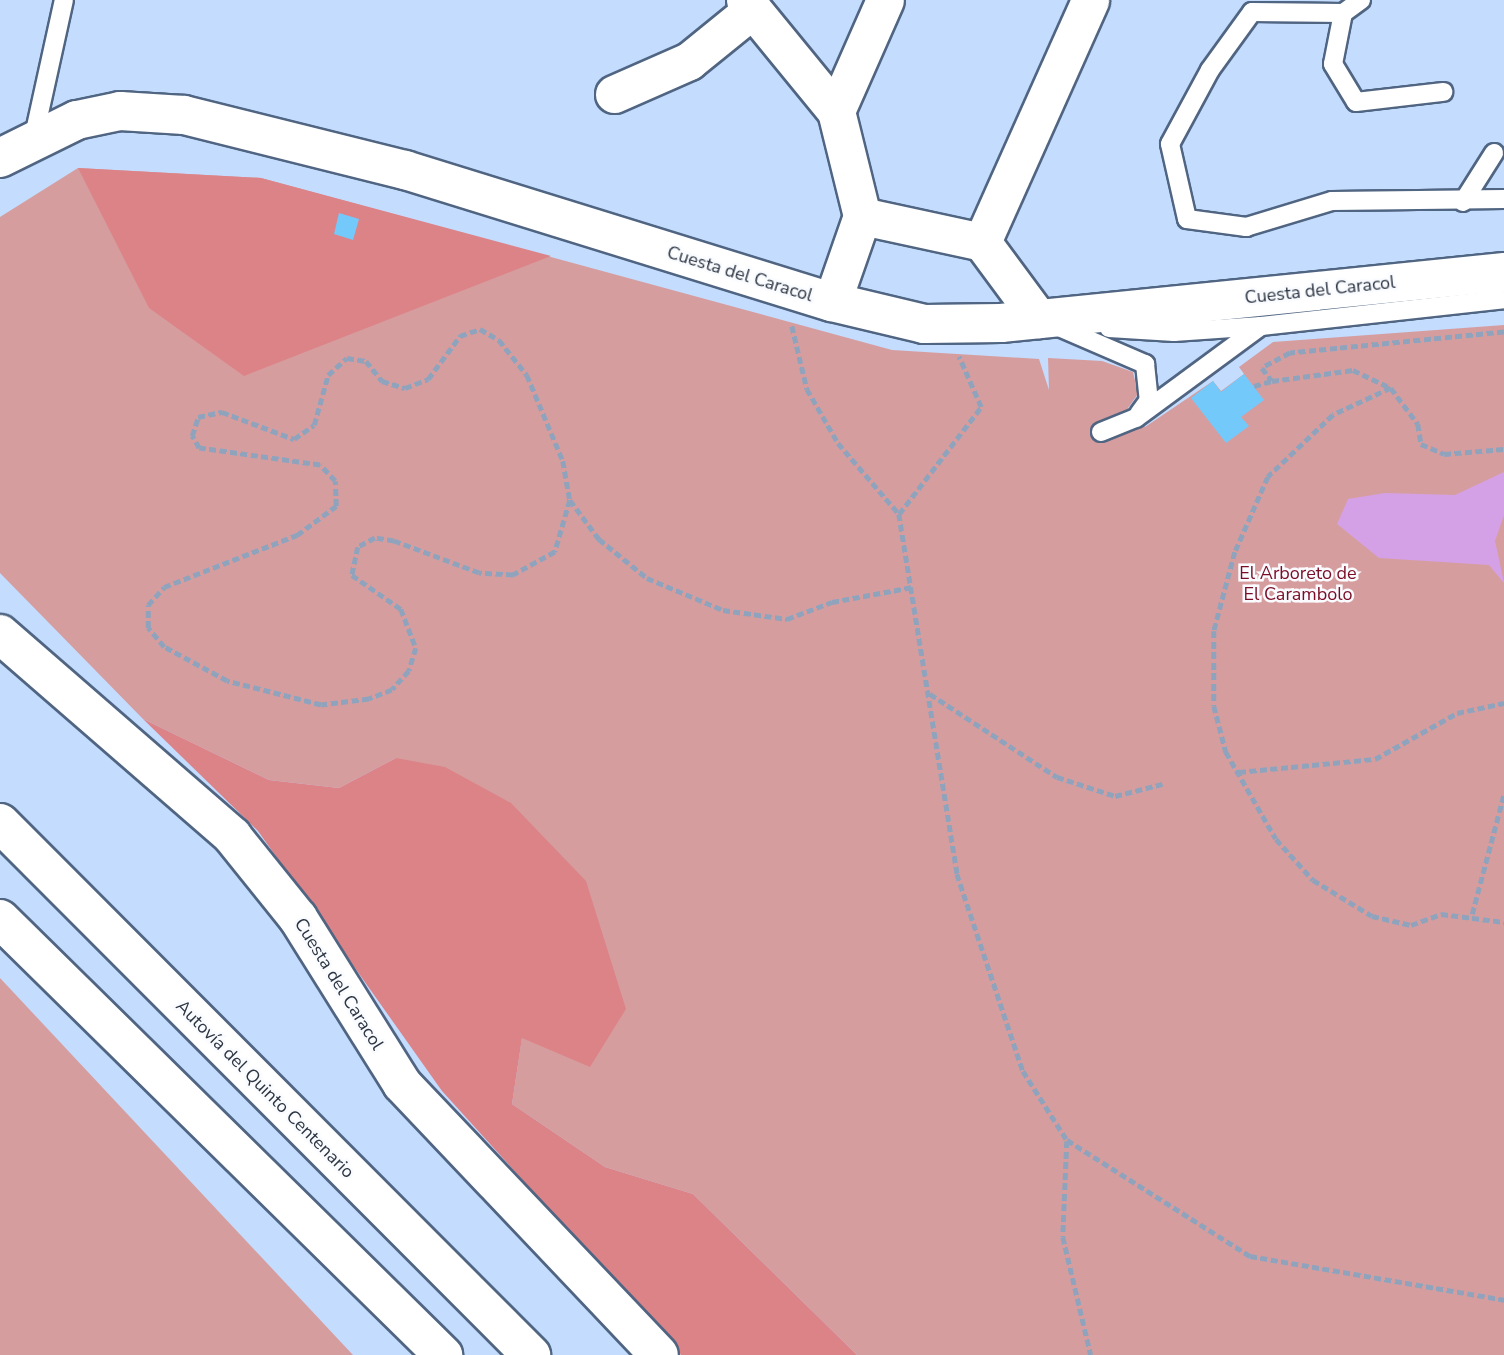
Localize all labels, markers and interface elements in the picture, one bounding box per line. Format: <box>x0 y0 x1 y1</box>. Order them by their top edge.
street label: Cuesta del Caracol <box>664 242 816 306</box>
street label: Cuesta del Caracol <box>1244 271 1396 309</box>
park label: El Arboreto de El Carambolo <box>1239 563 1357 606</box>
street label: Cuesta del Caracol <box>290 914 388 1054</box>
street label: Autovía del Quinto Centenario <box>171 995 359 1183</box>

